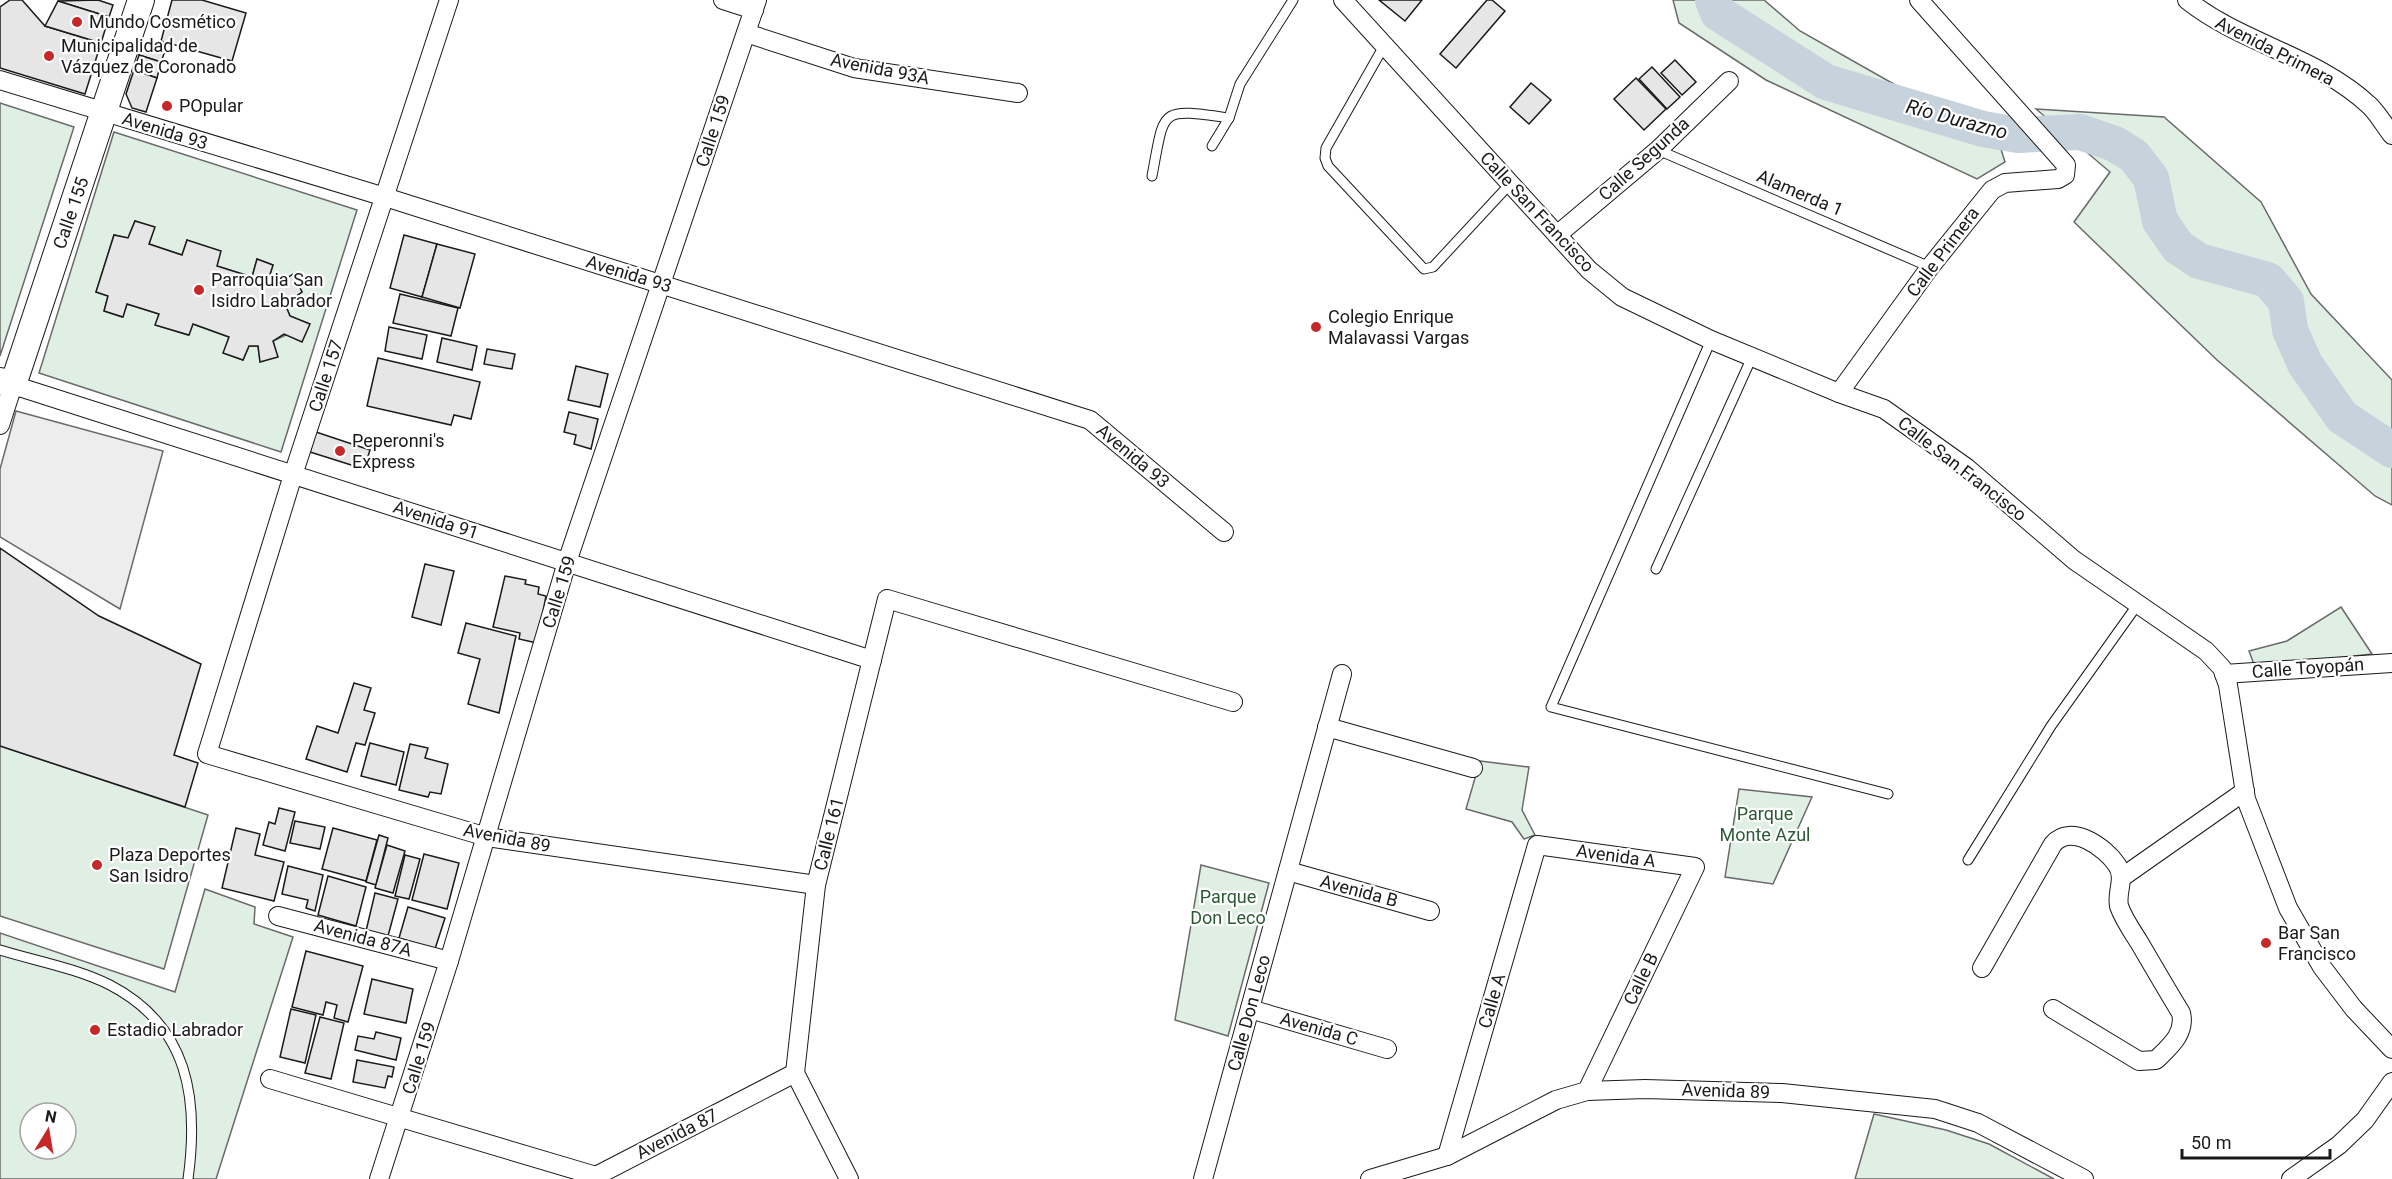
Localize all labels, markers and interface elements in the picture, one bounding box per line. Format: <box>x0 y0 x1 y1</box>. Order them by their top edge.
place label: Mundo Cosmético <box>89 11 236 32</box>
street label: Avenida Primera <box>2212 11 2338 90</box>
marker: Mundo Cosmético <box>70 15 84 29</box>
place label: Municipalidad de Vázquez de Coronado <box>61 35 236 77</box>
marker: Municipalidad de Vázquez de Coronado <box>42 49 56 63</box>
street label: Avenida 93A <box>829 49 932 88</box>
street label: Calle 159 <box>691 92 734 170</box>
water label: Río Durazno <box>1904 94 2010 144</box>
place label: POpular <box>179 95 243 116</box>
marker: POpular <box>160 99 174 113</box>
street label: Avenida 93 <box>120 108 210 153</box>
street label: Calle Segunda <box>1594 113 1693 205</box>
street label: Calle San Francisco <box>1476 147 1599 276</box>
street label: Alamerda 1 <box>1754 165 1847 220</box>
street label: Calle 155 <box>48 174 93 252</box>
street label: Calle Primera <box>1902 203 1983 301</box>
street label: Avenida 93 <box>584 251 674 296</box>
place label: Parroquia San Isidro Labrador <box>211 269 332 311</box>
marker: Parroquia San Isidro Labrador <box>192 283 206 297</box>
place label: Colegio Enrique Malavassi Vargas <box>1328 306 1469 348</box>
marker: Colegio Enrique Malavassi Vargas <box>1309 320 1323 334</box>
street label: Calle 157 <box>304 337 347 415</box>
street label: Calle San Francisco <box>1894 412 2031 525</box>
street label: Avenida 93 <box>1093 419 1174 492</box>
place label: Peperonni's Express <box>352 430 445 472</box>
marker: Peperonni's Express <box>333 444 347 458</box>
street label: Avenida 91 <box>391 496 481 543</box>
street label: Calle 159 <box>538 553 579 631</box>
street label: Calle Toyopán <box>2251 653 2365 682</box>
street label: Calle 161 <box>809 795 848 873</box>
park label: Parque Monte Azul <box>1720 803 1810 845</box>
street label: Avenida 89 <box>462 819 552 856</box>
street label: Avenida A <box>1575 840 1657 871</box>
place label: Plaza Deportes San Isidro <box>109 844 231 886</box>
marker: Plaza Deportes San Isidro <box>90 858 104 872</box>
street label: Avenida B <box>1318 870 1400 911</box>
park label: Parque Don Leco <box>1190 886 1266 928</box>
street label: Avenida 87A <box>312 914 414 961</box>
place label: Bar San Francisco <box>2278 922 2356 964</box>
marker: Bar San Francisco <box>2259 936 2273 950</box>
street label: Calle B <box>1619 949 1662 1008</box>
street label: Calle Don Leco <box>1223 952 1274 1073</box>
street label: Calle A <box>1474 971 1509 1031</box>
street label: Avenida C <box>1278 1007 1360 1050</box>
place label: Estadio Labrador <box>107 1019 243 1040</box>
street label: Calle 159 <box>398 1019 439 1097</box>
marker: Estadio Labrador <box>88 1023 102 1037</box>
street label: Avenida 89 <box>1681 1078 1771 1103</box>
north arrow <box>18 1101 78 1161</box>
street label: Avenida 87 <box>633 1104 721 1163</box>
text: N <box>43 1106 58 1127</box>
scale bar <box>2182 1122 2330 1160</box>
text: 50 m <box>2191 1132 2231 1153</box>

